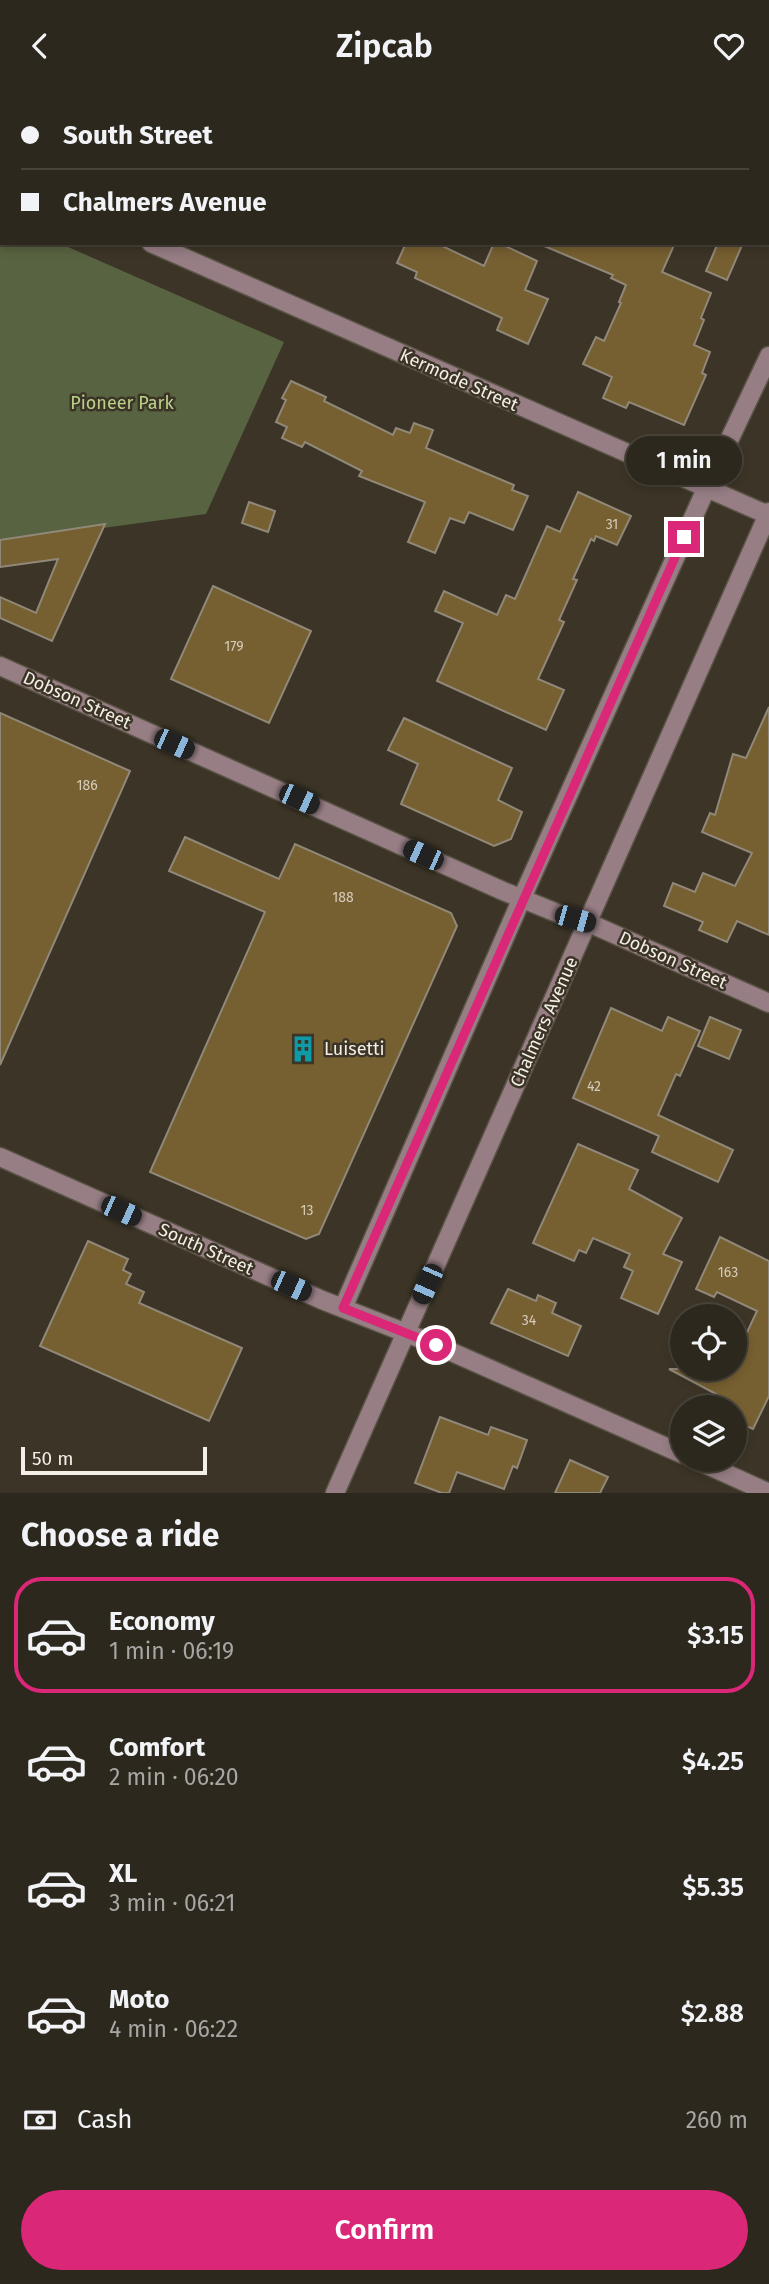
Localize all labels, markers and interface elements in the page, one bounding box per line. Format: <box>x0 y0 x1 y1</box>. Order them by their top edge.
icon: back <box>21 27 59 65</box>
text: Zipcab <box>336 27 433 65</box>
icon: heart <box>710 27 748 65</box>
text: South Street <box>63 120 212 151</box>
text: Chalmers Avenue <box>63 187 267 218</box>
street label: Kermode Street <box>396 344 522 416</box>
park label: Pioneer Park <box>70 392 174 414</box>
callout: 1 min <box>626 435 742 485</box>
text: 1 min <box>656 446 712 474</box>
house number: 31 <box>606 516 618 533</box>
route end <box>668 521 700 553</box>
house number: 179 <box>224 638 244 655</box>
street label: Dobson Street <box>20 666 135 734</box>
car <box>151 726 198 762</box>
house number: 186 <box>76 777 98 794</box>
car <box>276 781 323 817</box>
car <box>400 837 447 873</box>
house number: 188 <box>332 889 354 906</box>
car <box>552 903 599 935</box>
street label: Dobson Street <box>616 926 731 994</box>
street label: Chalmers Avenue <box>505 953 583 1091</box>
building icon: Luisetti <box>288 1034 318 1064</box>
place label: Luisetti <box>324 1038 385 1060</box>
house number: 42 <box>587 1078 601 1095</box>
car <box>98 1193 145 1229</box>
house number: 13 <box>300 1202 314 1219</box>
street label: South Street <box>155 1218 257 1280</box>
car <box>409 1261 446 1307</box>
house number: 163 <box>718 1264 738 1281</box>
car <box>268 1268 315 1304</box>
map controls <box>670 1304 747 1472</box>
button: locate <box>670 1304 747 1381</box>
house number: 34 <box>522 1312 537 1329</box>
route start <box>420 1329 452 1361</box>
button: layers <box>670 1395 747 1472</box>
scale bar <box>21 1444 206 1476</box>
text: 50 m <box>32 1447 73 1470</box>
text: Choose a ride <box>21 1516 219 1554</box>
icon: car <box>25 1604 88 1667</box>
text: Economy <box>109 1606 215 1637</box>
text: $3.15 <box>687 1620 744 1651</box>
text: 1 min · 06:19 <box>109 1637 234 1665</box>
icon: car <box>25 1730 88 1793</box>
text: Comfort <box>109 1732 205 1763</box>
text: $4.25 <box>682 1746 744 1777</box>
text: 2 min · 06:20 <box>109 1763 239 1791</box>
icon: car <box>25 1856 88 1919</box>
text: XL <box>109 1858 137 1889</box>
text: $5.35 <box>682 1872 744 1903</box>
text: 3 min · 06:21 <box>109 1889 235 1917</box>
icon: car <box>25 1982 88 2045</box>
text: Moto <box>109 1984 169 2015</box>
text: $2.88 <box>681 1998 744 2029</box>
text: 4 min · 06:22 <box>109 2015 238 2043</box>
icon: cash <box>21 2101 59 2139</box>
text: Cash <box>77 2104 133 2135</box>
text: 260 m <box>686 2106 748 2134</box>
button: Confirm <box>21 2190 748 2270</box>

